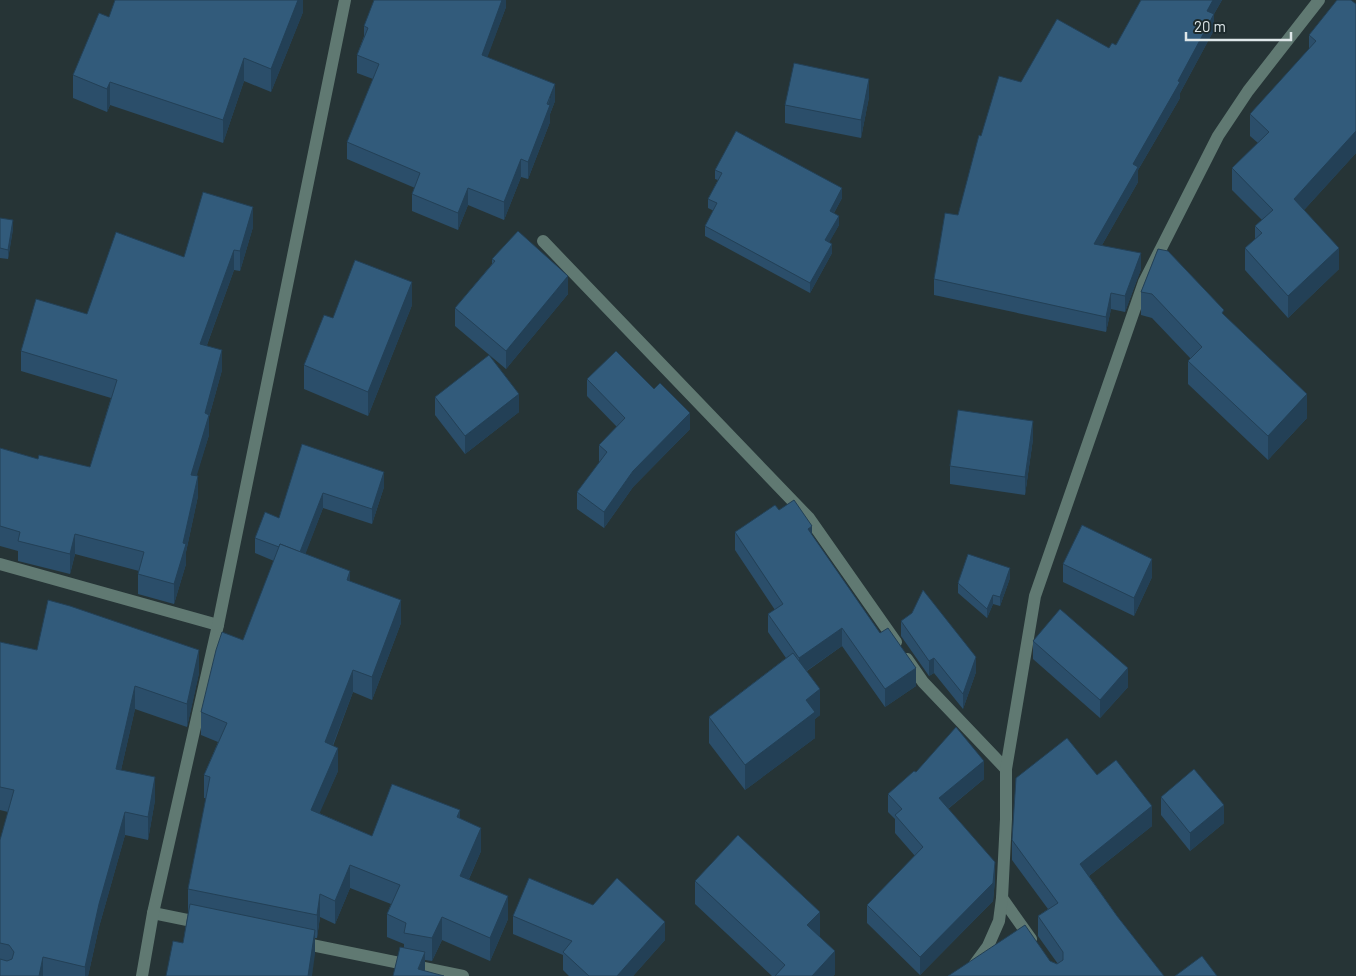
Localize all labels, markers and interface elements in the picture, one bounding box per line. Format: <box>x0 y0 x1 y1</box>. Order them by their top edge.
scale bar <box>1186 10 1291 42</box>
text: 20 m <box>1194 17 1226 35</box>

